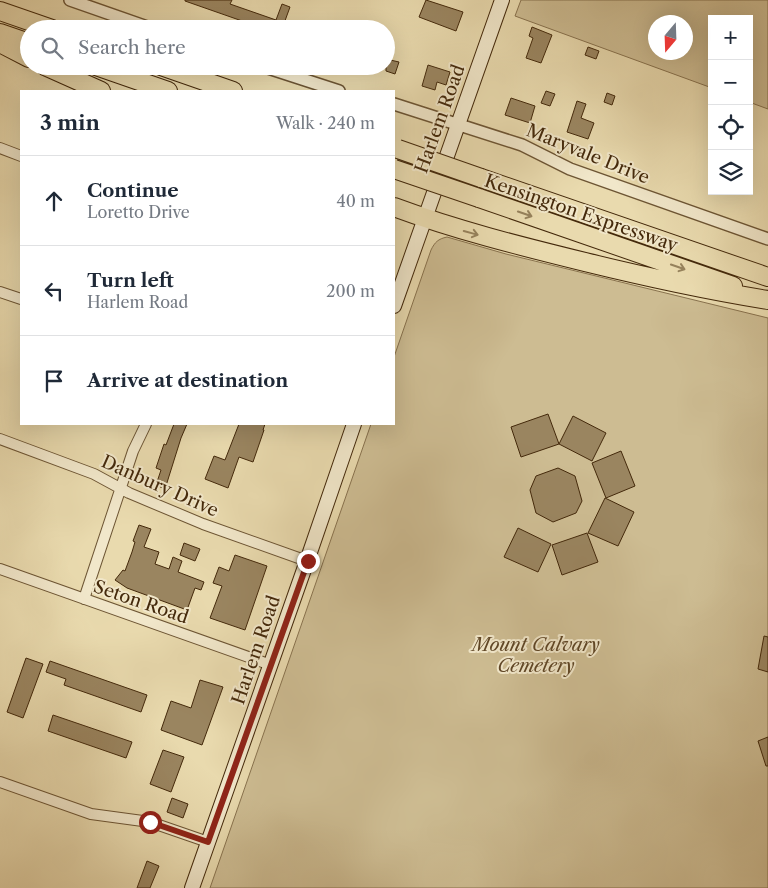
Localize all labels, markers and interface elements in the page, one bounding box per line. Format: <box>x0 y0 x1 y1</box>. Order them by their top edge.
north arrow <box>648 15 693 60</box>
map controls <box>708 15 753 195</box>
button: + <box>708 15 753 60</box>
search box <box>20 20 395 75</box>
icon: search <box>38 34 66 62</box>
text: Search here <box>78 36 186 59</box>
button: − <box>708 60 753 105</box>
street label: Harlem Road <box>410 62 470 176</box>
button: locate <box>708 105 753 150</box>
text: 3 min <box>40 110 100 135</box>
text: Walk · 240 m <box>276 113 375 133</box>
street label: Maryvale Drive <box>523 119 653 189</box>
button: layers <box>708 150 753 195</box>
street label: Kensington Expressway <box>482 170 681 257</box>
text: Continue <box>87 179 179 202</box>
icon: ahead <box>40 187 68 215</box>
text: 40 m <box>336 191 375 211</box>
text: Loretto Drive <box>87 202 190 222</box>
one-way arrow <box>516 210 532 219</box>
one-way arrow <box>463 229 479 238</box>
one-way arrow <box>670 263 686 272</box>
text: Turn left <box>87 269 174 292</box>
icon: left <box>40 277 68 305</box>
text: 200 m <box>326 281 375 301</box>
text: Harlem Road <box>87 292 188 312</box>
icon: arrive <box>40 367 68 395</box>
text: Arrive at destination <box>87 369 288 392</box>
street label: Danbury Drive <box>98 450 222 522</box>
route end <box>297 550 320 573</box>
street label: Seton Road <box>91 576 191 629</box>
street label: Harlem Road <box>227 593 285 707</box>
park label: Mount Calvary Cemetery <box>470 634 600 677</box>
route start <box>139 811 162 834</box>

